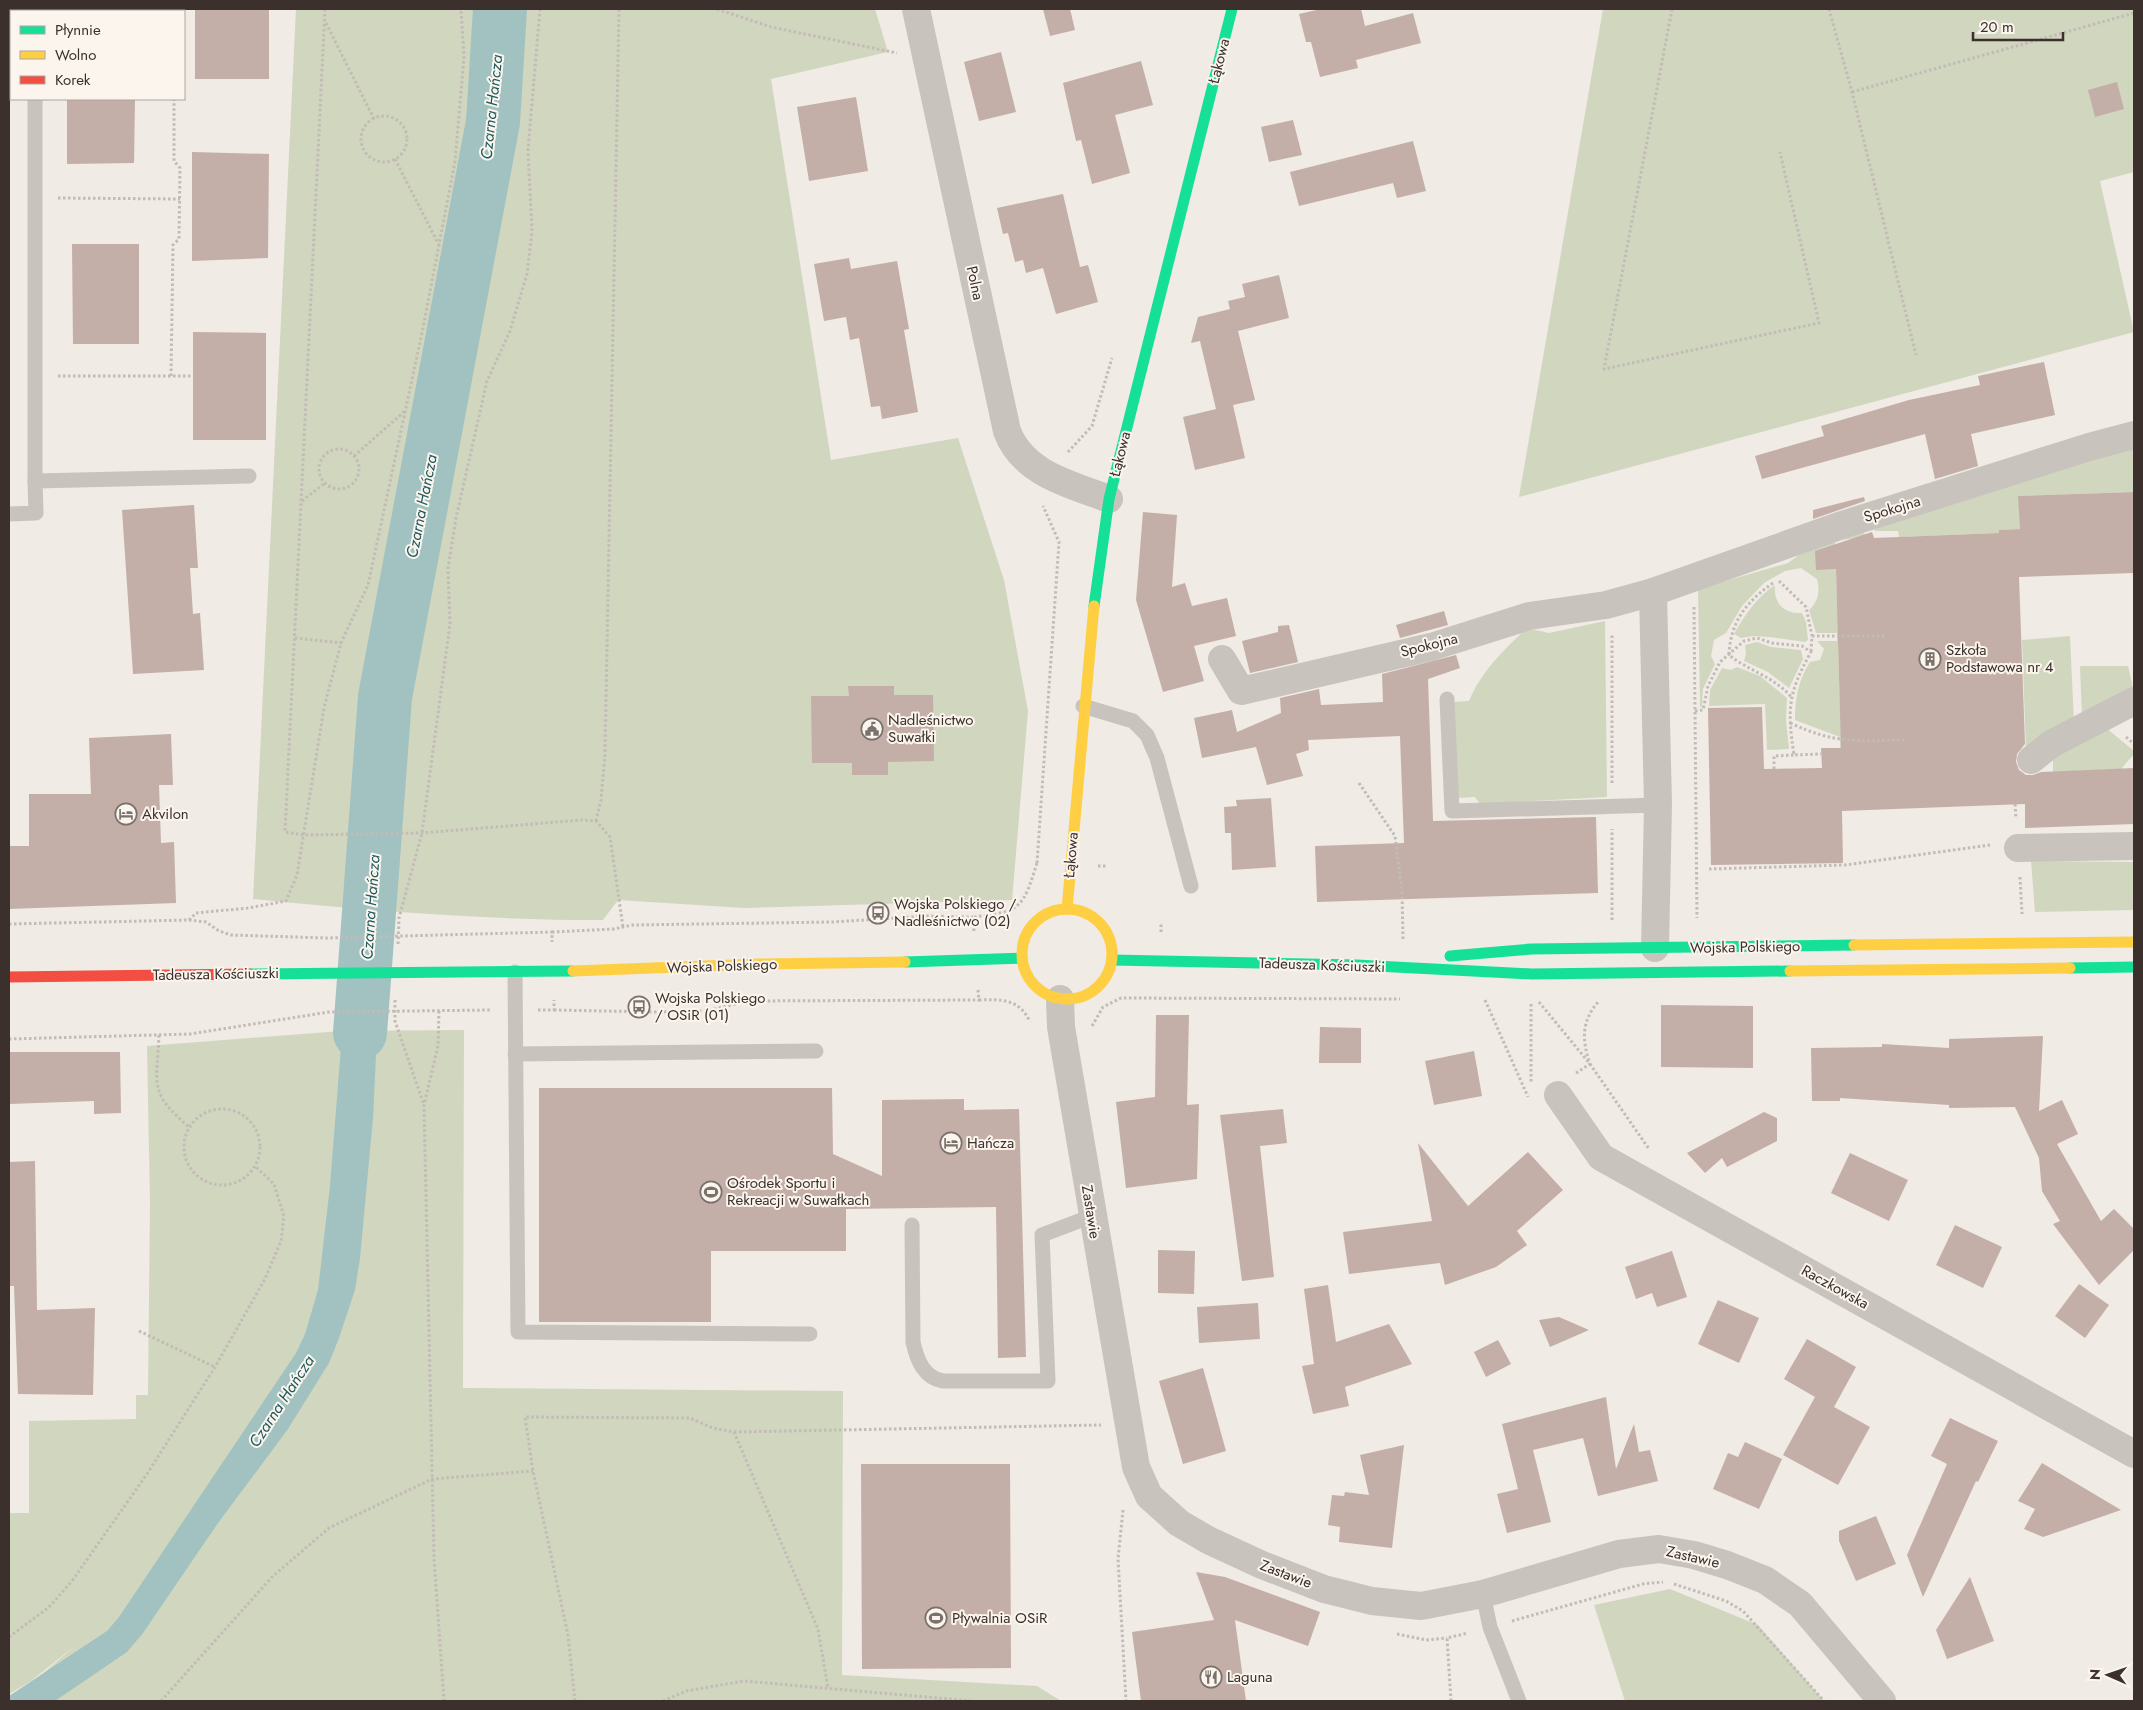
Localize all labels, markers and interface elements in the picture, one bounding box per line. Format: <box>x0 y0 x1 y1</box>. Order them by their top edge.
legend <box>10 10 185 100</box>
scale bar <box>1973 10 2063 42</box>
text: 20 m <box>1980 16 2014 38</box>
text: Płynnie <box>55 19 101 41</box>
street label: Łąkowa <box>1203 36 1235 87</box>
text: Wolno <box>55 44 96 66</box>
water label: Czarna Hańcza <box>475 53 508 161</box>
text: Korek <box>55 69 91 91</box>
street label: Polna <box>961 264 989 302</box>
street label: Łąkowa <box>1104 429 1136 480</box>
water label: Czarna Hańcza <box>400 452 443 560</box>
street label: Spokojna <box>1861 490 1923 528</box>
street label: Spokojna <box>1398 627 1460 663</box>
place label: Szkoła Podstawowa nr 4 <box>1946 639 2054 678</box>
building icon: Szkoła Podstawowa nr 4 <box>1918 647 1942 671</box>
place label: Nadleśnictwo Suwałki <box>888 709 973 748</box>
public building icon: Nadleśnictwo Suwałki <box>860 717 884 741</box>
hotel icon: Akvilon <box>114 802 138 826</box>
place label: Akvilon <box>142 803 189 825</box>
street label: Łąkowa <box>1058 831 1084 880</box>
water label: Czarna Hańcza <box>355 854 386 960</box>
place label: Wojska Polskiego / Nadleśnictwo (02) <box>894 893 1017 932</box>
bus stop icon: Wojska Polskiego / Nadleśnictwo (02) <box>866 901 890 925</box>
street label: Wojska Polskiego <box>1690 935 1800 959</box>
street label: Tadeusza Kościuszki <box>1259 952 1385 978</box>
street label: Wojska Polskiego <box>666 953 778 979</box>
street label: Tadeusza Kościuszki <box>153 962 279 986</box>
place label: Wojska Polskiego / OSiR (01) <box>655 987 765 1026</box>
bus stop icon: Wojska Polskiego / OSiR (01) <box>627 995 651 1019</box>
hotel icon: Hańcza <box>939 1131 963 1155</box>
place label: Hańcza <box>967 1132 1014 1154</box>
place label: Ośrodek Sportu i Rekreacji w Suwałkach <box>727 1172 869 1211</box>
sports icon: Ośrodek Sportu i Rekreacji w Suwałkach <box>699 1180 723 1204</box>
street label: Zastawie <box>1076 1184 1106 1241</box>
street label: Raczkowska <box>1797 1259 1873 1315</box>
water label: Czarna Hańcza <box>243 1351 320 1452</box>
street label: Zastawie <box>1664 1540 1722 1574</box>
street label: Zastawie <box>1257 1554 1315 1594</box>
sports icon: Pływalnia OSiR <box>924 1606 948 1630</box>
place label: Pływalnia OSiR <box>952 1607 1048 1629</box>
north arrow <box>2083 1650 2133 1700</box>
restaurant icon: Laguna <box>1199 1665 1223 1689</box>
place label: Laguna <box>1227 1666 1272 1688</box>
text: N <box>2085 1669 2105 1680</box>

